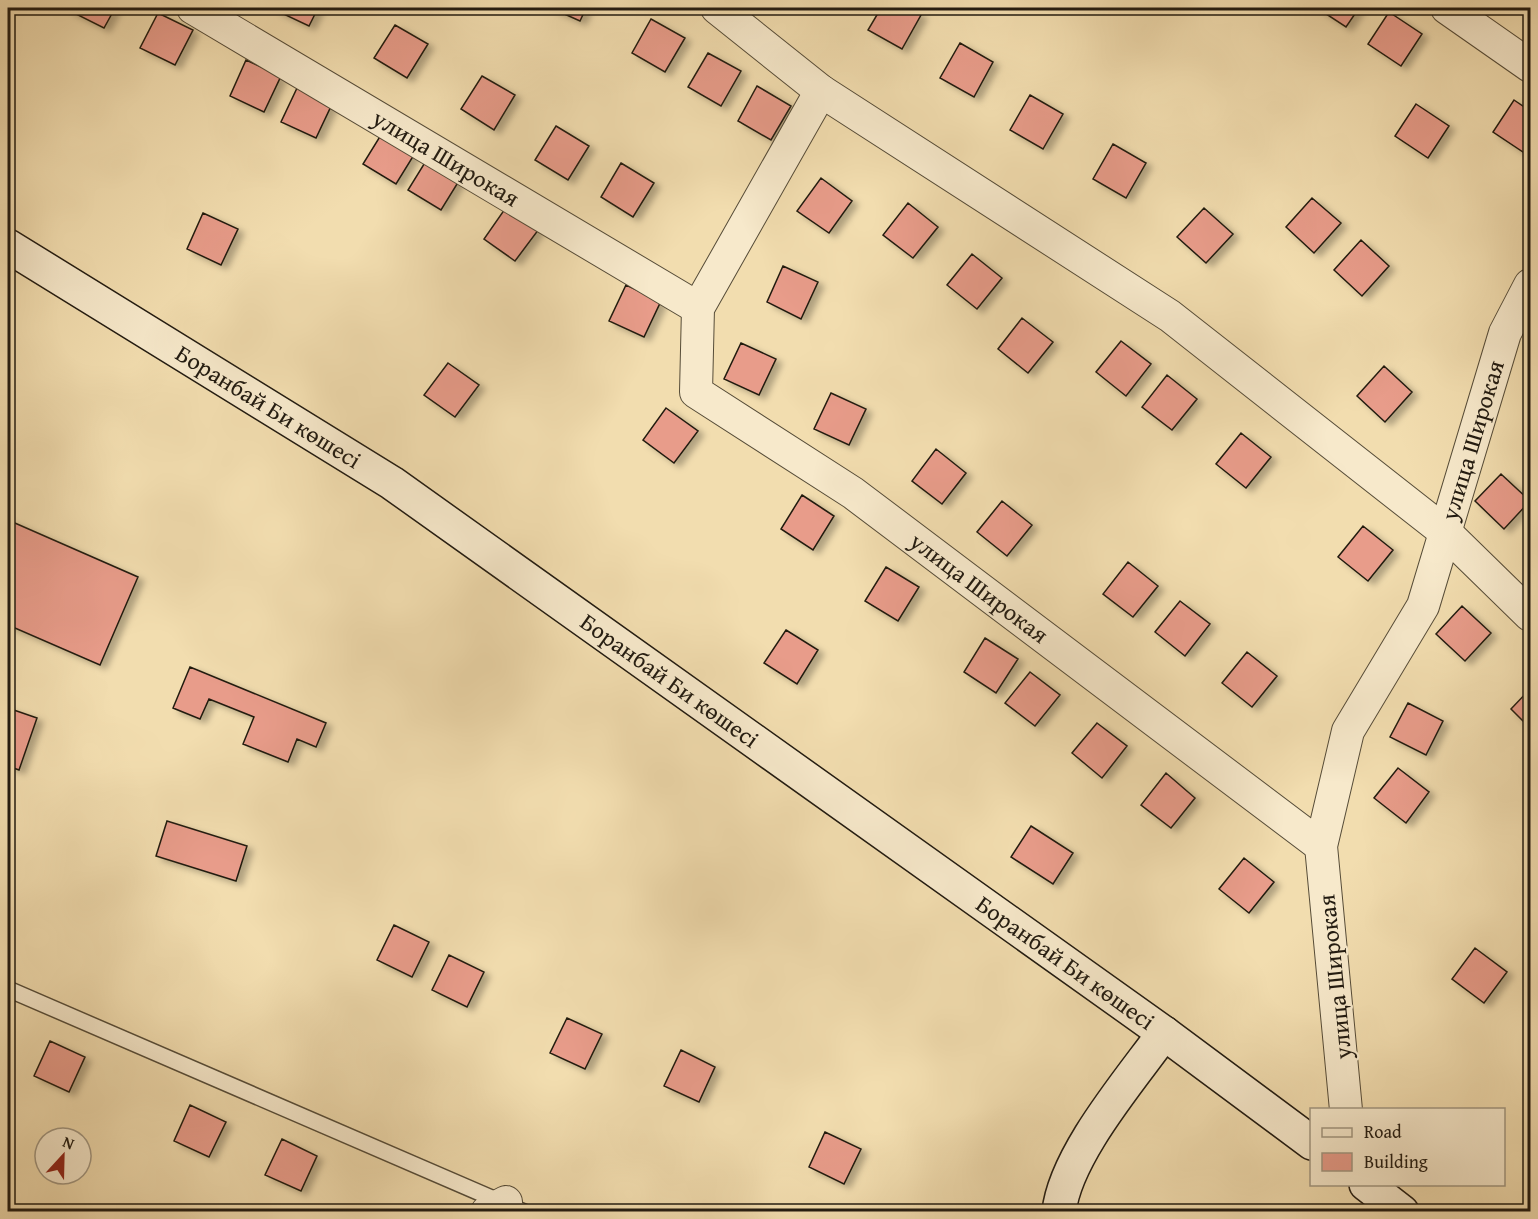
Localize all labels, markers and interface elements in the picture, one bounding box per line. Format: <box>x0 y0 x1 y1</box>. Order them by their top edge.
street label: улица Широкая <box>365 100 526 215</box>
street label: Боранбай Би көшесі <box>169 336 368 477</box>
street label: улица Широкая <box>1431 356 1513 526</box>
street label: улица Широкая <box>902 523 1056 652</box>
street label: Боранбай Би көшесі <box>573 604 767 756</box>
street label: Боранбай Би көшесі <box>969 886 1162 1038</box>
street label: улица Широкая <box>1308 893 1361 1062</box>
legend <box>1310 1108 1505 1186</box>
text: Road <box>1364 1118 1402 1145</box>
north arrow <box>33 1126 93 1186</box>
text: N <box>59 1129 78 1155</box>
text: Building <box>1364 1148 1428 1175</box>

